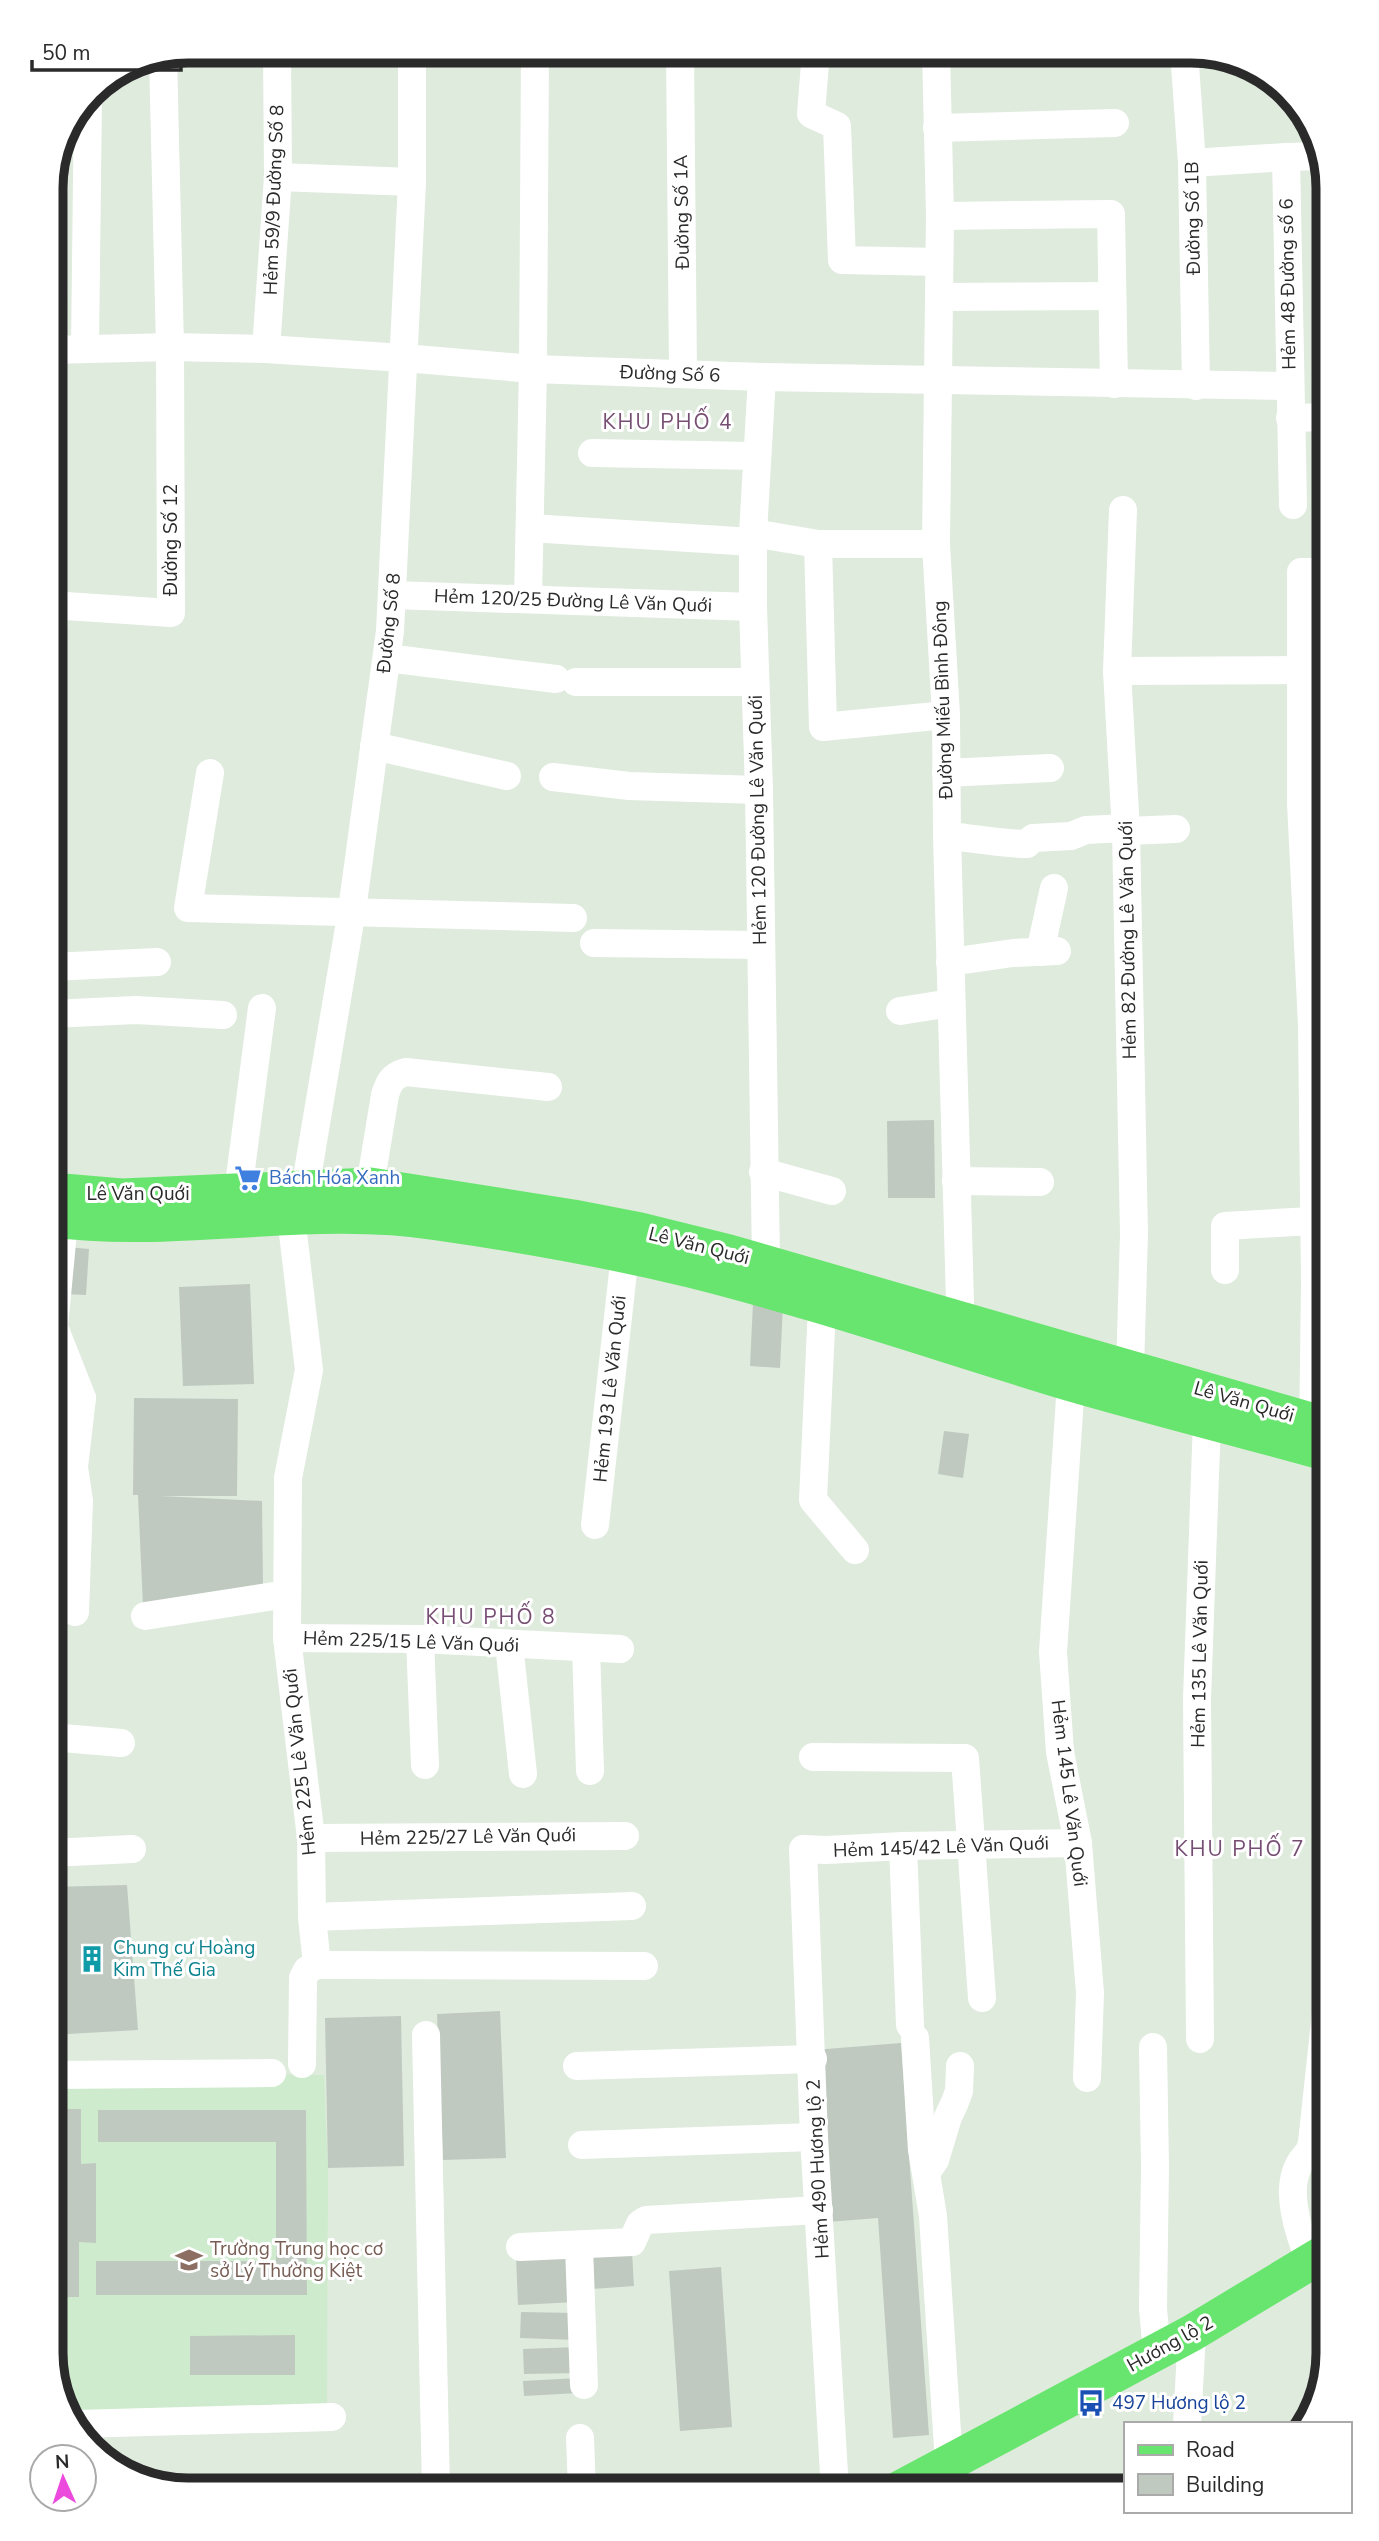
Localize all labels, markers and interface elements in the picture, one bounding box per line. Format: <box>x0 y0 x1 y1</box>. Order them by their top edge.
scale bar <box>32 28 180 72</box>
text: 50 m <box>42 39 91 67</box>
street label: Hẻm 59/9 Đường Số 8 <box>258 104 290 296</box>
street label: Đường Số 1A <box>668 154 696 270</box>
street label: Đường Số 1B <box>1179 161 1207 276</box>
street label: Hẻm 48 Đường số 6 <box>1274 198 1302 370</box>
street label: Đường Số 6 <box>618 359 721 389</box>
district label: KHU PHỐ 4 <box>602 406 734 436</box>
street label: Đường Số 12 <box>158 484 184 597</box>
street label: Đường Số 8 <box>371 572 407 675</box>
street label: Hẻm 120/25 Đường Lê Văn Quới <box>433 583 713 619</box>
street label: Đường Miếu Bình Đông <box>927 600 959 801</box>
street label: Hẻm 120 Đường Lê Văn Quới <box>743 695 773 945</box>
street label: Hẻm 82 Đường Lê Văn Quới <box>1113 820 1143 1060</box>
supermarket icon: Bách Hóa Xanh <box>233 1163 263 1193</box>
place label: Bách Hóa Xanh <box>269 1165 400 1191</box>
street label: Lê Văn Quới <box>86 1181 190 1207</box>
street label: Lê Văn Quới <box>646 1221 752 1271</box>
street label: Hẻm 193 Lê Văn Quới <box>587 1294 633 1484</box>
street label: Lê Văn Quới <box>1191 1375 1297 1429</box>
street label: Hẻm 135 Lê Văn Quới <box>1185 1560 1215 1748</box>
district label: KHU PHỐ 8 <box>425 1601 557 1631</box>
street label: Hẻm 225/15 Lê Văn Quới <box>303 1625 519 1659</box>
street label: Hẻm 225 Lê Văn Quới <box>277 1667 323 1857</box>
street label: Hẻm 145 Lê Văn Quới <box>1045 1698 1093 1888</box>
street label: Hẻm 225/27 Lê Văn Quới <box>360 1822 576 1852</box>
street label: Hẻm 145/42 Lê Văn Quới <box>833 1830 1049 1864</box>
district label: KHU PHỐ 7 <box>1174 1833 1306 1863</box>
place label: Chung cư Hoàng Kim Thế Gia <box>113 1935 255 1983</box>
building icon: Chung cư Hoàng Kim Thế Gia <box>77 1944 107 1974</box>
street label: Hẻm 490 Hương lộ 2 <box>800 2079 836 2259</box>
place label: Trường Trung học cơ sở Lý Thường Kiệt <box>210 2236 383 2284</box>
school or university icon: Trường Trung học cơ sở Lý Thường Kiệt <box>174 2245 204 2275</box>
street label: Hương lộ 2 <box>1122 2310 1218 2378</box>
bus stop icon: 497 Hương lộ 2 <box>1076 2388 1106 2418</box>
place label: 497 Hương lộ 2 <box>1112 2390 1246 2416</box>
legend <box>1124 2422 1351 2513</box>
text: Road <box>1186 2436 1235 2464</box>
north arrow <box>28 2443 98 2513</box>
text: N <box>54 2449 70 2475</box>
text: Building <box>1186 2471 1264 2499</box>

